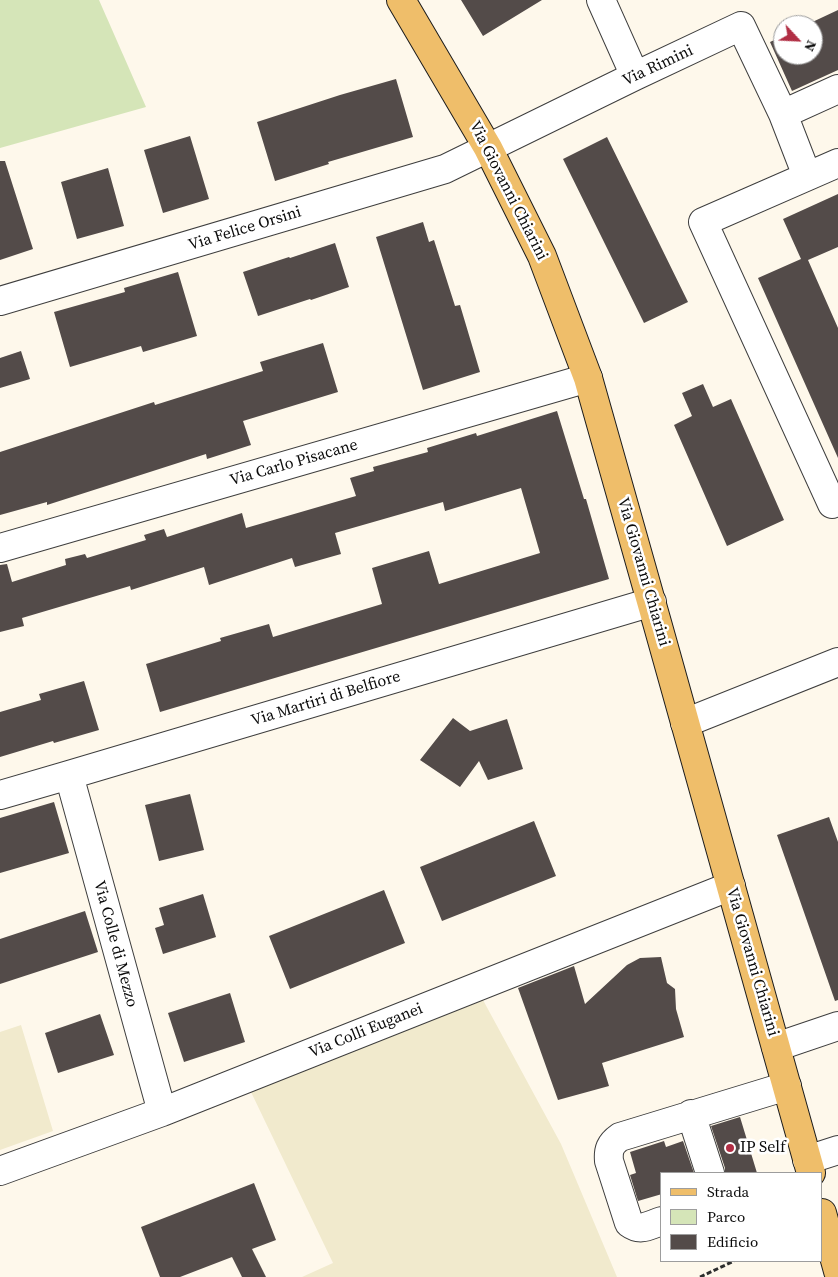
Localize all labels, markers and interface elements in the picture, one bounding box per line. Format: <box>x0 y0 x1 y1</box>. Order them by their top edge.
north arrow <box>773 15 823 65</box>
text: N <box>799 37 822 55</box>
street label: Via Rimini <box>620 41 696 91</box>
street label: Via Giovanni Chiarini <box>465 118 551 264</box>
street label: Via Felice Orsini <box>186 203 304 255</box>
street label: Via Carlo Pisacane <box>228 436 360 490</box>
street label: Via Giovanni Chiarini <box>613 495 673 649</box>
street label: Via Martiri di Belfiore <box>249 667 403 731</box>
street label: Via Colle di Mezzo <box>89 879 141 1009</box>
street label: Via Giovanni Chiarini <box>722 885 782 1039</box>
street label: Via Colli Euganei <box>306 999 426 1063</box>
place label: IP Self <box>740 1138 786 1158</box>
marker: IP Self <box>724 1142 736 1154</box>
legend <box>660 1172 823 1262</box>
text: Strada <box>707 1181 749 1202</box>
text: Parco <box>707 1206 745 1227</box>
text: Edificio <box>707 1231 758 1252</box>

